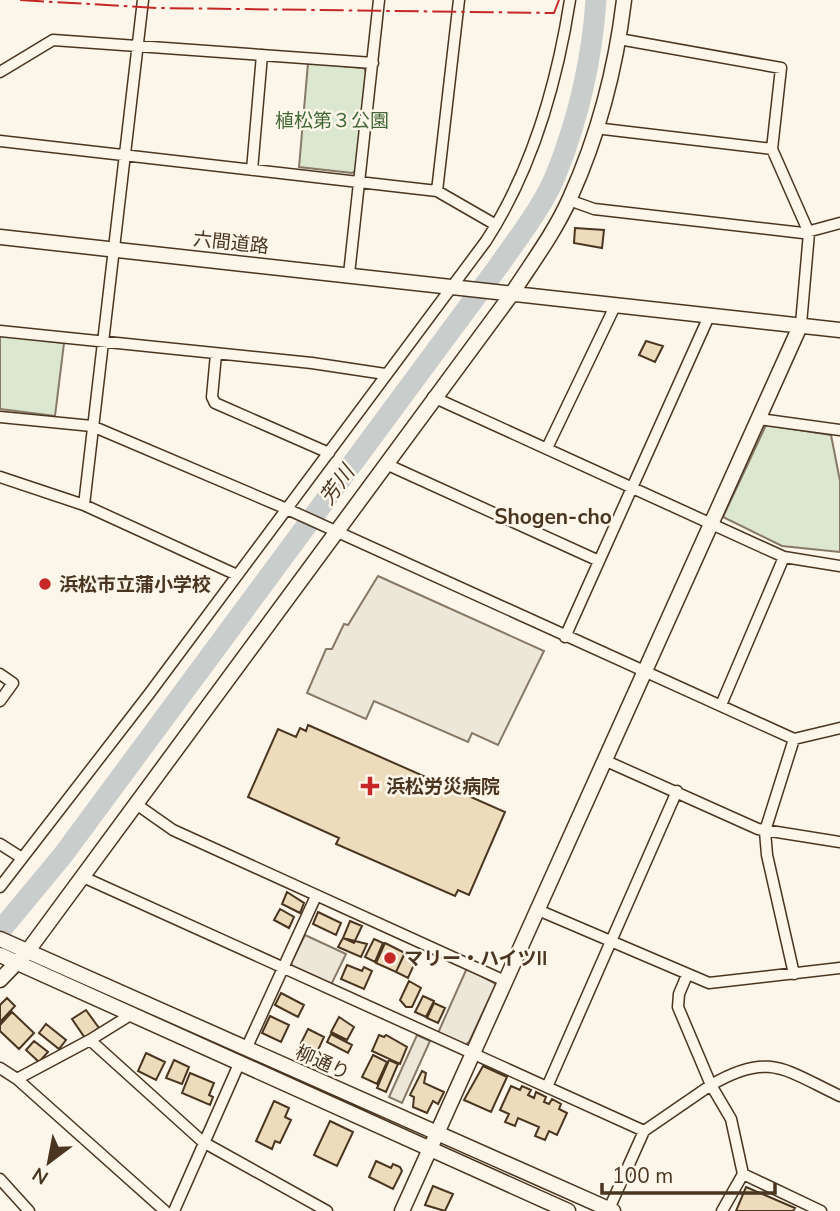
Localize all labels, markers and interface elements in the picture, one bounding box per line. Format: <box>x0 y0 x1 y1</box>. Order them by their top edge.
park label: 植松第３公園 <box>275 108 389 134</box>
street label: 六間道路 <box>192 226 270 260</box>
water label: 芳川 <box>313 458 362 510</box>
district label: Shogen-cho <box>494 503 612 531</box>
place label: 浜松市立蒲小学校 <box>59 572 211 598</box>
marker: 浜松市立蒲小学校 <box>37 576 53 592</box>
place label: 浜松労災病院 <box>386 774 500 800</box>
marker: 浜松労災病院 <box>360 776 380 796</box>
place label: マリー・ハイツII <box>404 946 547 972</box>
marker: マリー・ハイツII <box>382 950 398 966</box>
street label: 柳通り <box>291 1039 354 1086</box>
north arrow <box>14 1127 84 1197</box>
scale bar <box>602 1152 775 1196</box>
text: N <box>28 1161 53 1190</box>
text: 100 m <box>612 1162 673 1190</box>

